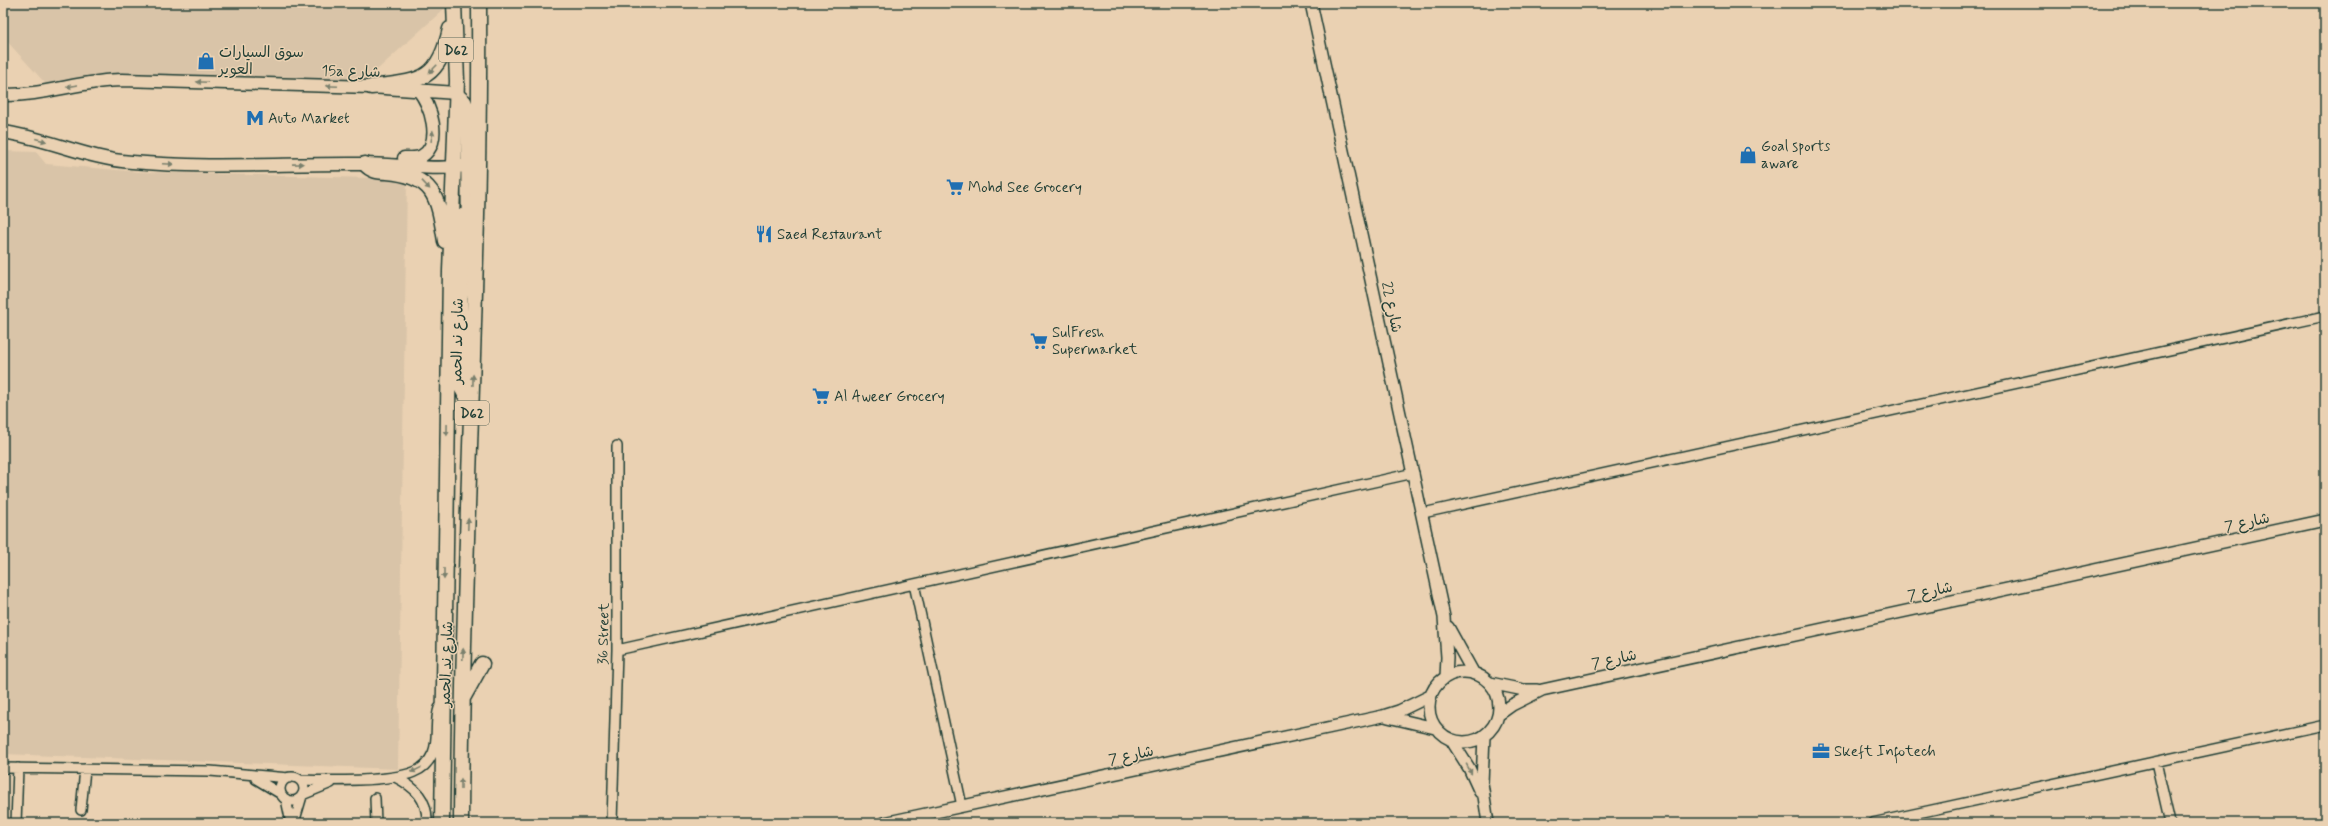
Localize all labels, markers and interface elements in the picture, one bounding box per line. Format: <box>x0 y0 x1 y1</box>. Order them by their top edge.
road number: D62 <box>439 38 473 62</box>
place label: سوق السيارات العوير <box>217 43 304 80</box>
shop icon: سوق السيارات العوير <box>196 51 216 71</box>
street label: 15a شارع <box>321 61 381 83</box>
one-way arrow <box>428 64 437 74</box>
one-way arrow <box>196 79 208 86</box>
one-way arrow <box>66 83 78 89</box>
one-way arrow <box>325 83 338 89</box>
metro station icon: Auto Market <box>245 108 265 128</box>
place label: Auto Market <box>268 109 350 129</box>
one-way arrow <box>429 130 435 142</box>
one-way arrow <box>35 137 47 143</box>
place label: Goal sports aware <box>1761 137 1831 174</box>
shop icon: Goal sports aware <box>1738 145 1758 165</box>
one-way arrow <box>162 161 175 167</box>
one-way arrow <box>292 161 305 167</box>
supermarket icon: Mohd See Grocery <box>945 177 965 197</box>
place label: Mohd See Grocery <box>968 178 1082 198</box>
one-way arrow <box>421 180 430 190</box>
restaurant icon: Saed Restaurant <box>754 224 774 244</box>
place label: Saed Restaurant <box>777 225 882 245</box>
street label: شارع 22 <box>1376 280 1406 335</box>
street label: شارع ند الحمر <box>447 298 469 386</box>
place label: SulFresh Supermarket <box>1052 323 1138 360</box>
supermarket icon: SulFresh Supermarket <box>1029 331 1049 351</box>
one-way arrow <box>470 373 476 386</box>
supermarket icon: Al Aweer Grocery <box>811 386 831 406</box>
place label: Al Aweer Grocery <box>834 387 945 407</box>
road number: D62 <box>455 401 489 425</box>
one-way arrow <box>444 424 450 437</box>
street label: شارع 7 <box>2223 508 2272 538</box>
one-way arrow <box>465 517 471 530</box>
one-way arrow <box>441 568 447 581</box>
street label: شارع 7 <box>1906 577 1955 607</box>
street label: 36 Street <box>593 603 615 665</box>
street label: شارع ند الحمر <box>435 621 458 709</box>
street label: شارع 7 <box>1590 645 1639 675</box>
one-way arrow <box>460 648 467 660</box>
street label: شارع 7 <box>1107 741 1156 771</box>
office icon: Skeft Infotech <box>1811 741 1831 761</box>
place label: Skeft Infotech <box>1834 742 1936 764</box>
one-way arrow <box>1466 763 1472 774</box>
one-way arrow <box>410 767 422 774</box>
one-way arrow <box>458 777 464 790</box>

